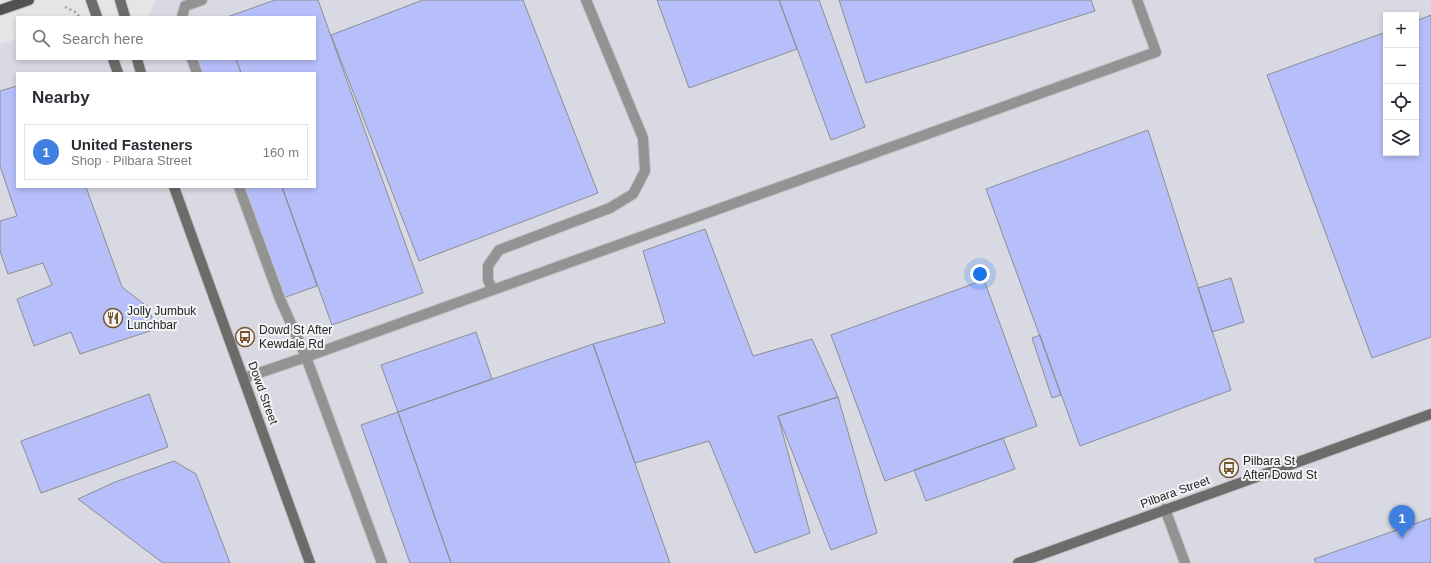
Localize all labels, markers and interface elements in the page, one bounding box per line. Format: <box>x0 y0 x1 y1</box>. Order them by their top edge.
map controls <box>1383 12 1419 156</box>
button: + <box>1383 12 1419 48</box>
search box <box>16 16 316 60</box>
icon: search <box>30 27 52 49</box>
text: Search here <box>62 30 144 47</box>
button: − <box>1383 48 1419 84</box>
button: locate <box>1383 84 1419 120</box>
text: Nearby <box>32 88 90 107</box>
button: layers <box>1383 120 1419 156</box>
text: United Fasteners <box>71 136 193 153</box>
text: 1 <box>42 145 50 160</box>
text: 160 m <box>263 145 299 160</box>
text: Shop · Pilbara Street <box>71 153 192 168</box>
your location <box>970 264 990 284</box>
place label: Jolly Jumbuk Lunchbar <box>127 304 197 332</box>
restaurant icon: Jolly Jumbuk Lunchbar <box>102 307 124 329</box>
place label: Dowd St After Kewdale Rd <box>259 323 332 351</box>
bus stop icon: Dowd St After Kewdale Rd <box>234 326 256 348</box>
street label: Dowd Street <box>245 360 281 427</box>
place label: Pilbara St After Dowd St <box>1243 454 1318 482</box>
bus stop icon: Pilbara St After Dowd St <box>1218 457 1240 479</box>
street label: Pilbara Street <box>1138 473 1212 511</box>
pin: 1 <box>1389 505 1415 538</box>

